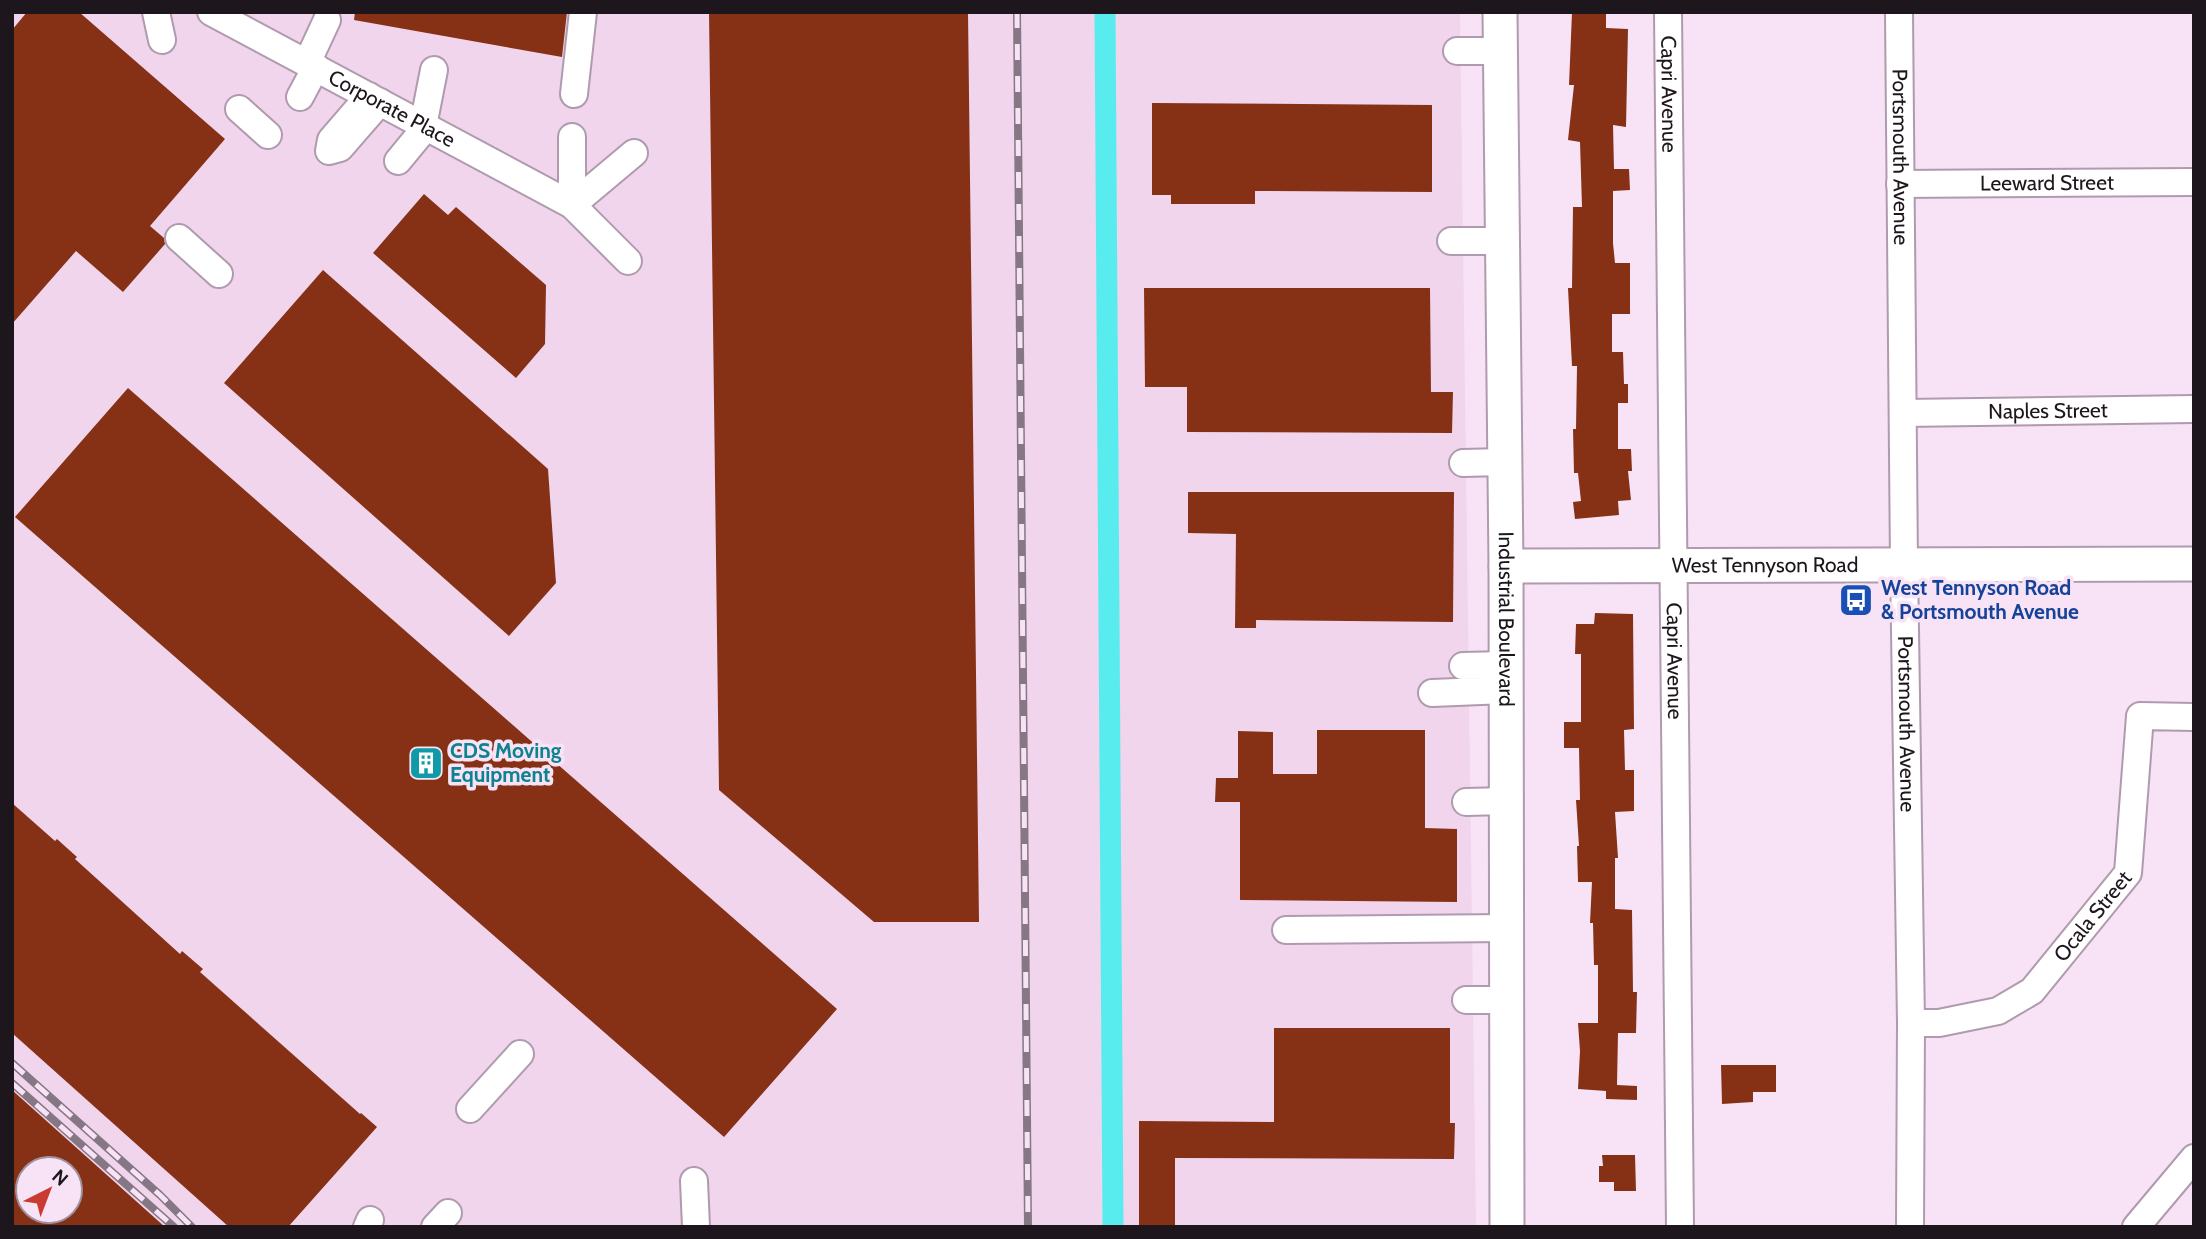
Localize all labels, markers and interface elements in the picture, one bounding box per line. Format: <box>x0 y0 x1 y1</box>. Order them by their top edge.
street label: Capri Avenue <box>1656 35 1682 153</box>
street label: Corporate Place <box>324 64 460 152</box>
street label: Portsmouth Avenue <box>1888 69 1914 246</box>
street label: Leeward Street <box>1980 170 2114 195</box>
street label: Naples Street <box>1988 397 2108 424</box>
street label: Industrial Boulevard <box>1494 531 1519 707</box>
street label: West Tennyson Road <box>1672 552 1858 578</box>
place label: West Tennyson Road & Portsmouth Avenue <box>1881 575 2079 624</box>
bus stop icon: West Tennyson Road & Portsmouth Avenue <box>1837 581 1875 619</box>
street label: Capri Avenue <box>1662 602 1688 720</box>
street label: Portsmouth Avenue <box>1893 635 1921 813</box>
place label: CDS Moving Equipment <box>450 738 562 787</box>
building icon: CDS Moving Equipment <box>407 744 445 782</box>
street label: Ocala Street <box>2048 866 2137 966</box>
north arrow <box>14 1155 84 1225</box>
text: N <box>47 1165 73 1191</box>

